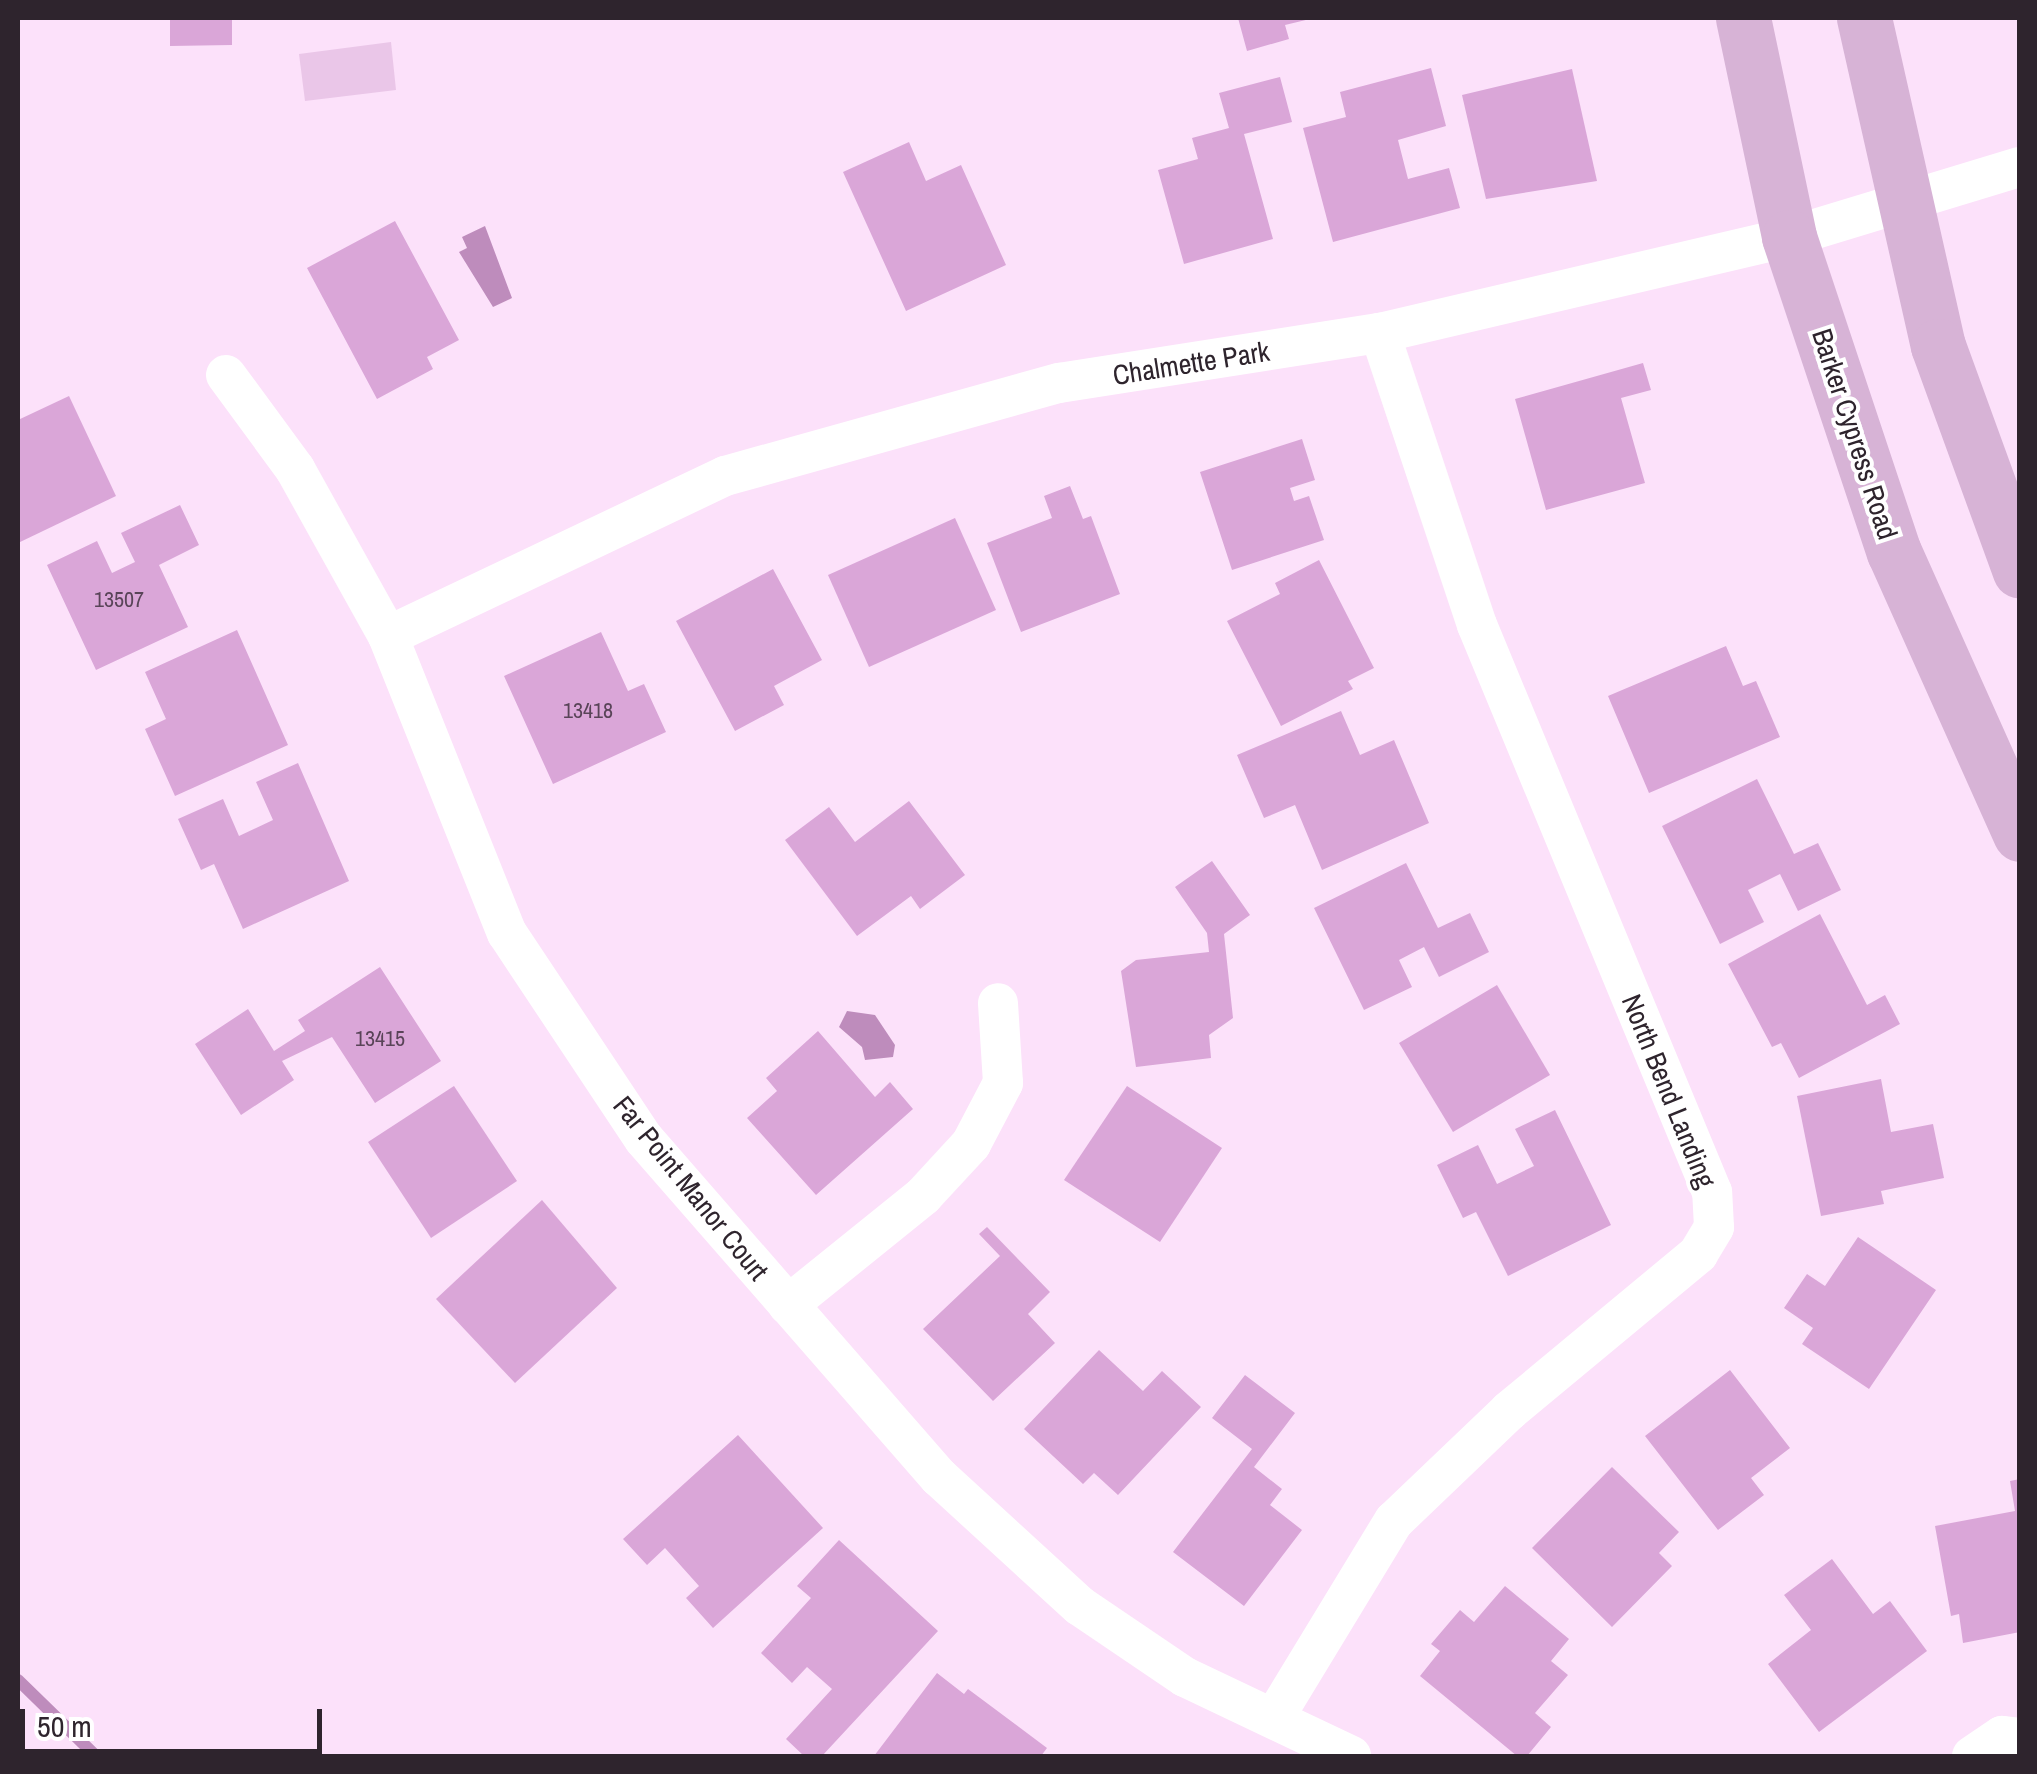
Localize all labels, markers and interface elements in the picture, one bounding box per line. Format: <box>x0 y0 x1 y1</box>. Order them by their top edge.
street label: Barker Cypress Road <box>1805 324 1905 544</box>
street label: Chalmette Park <box>1110 334 1272 392</box>
house number: 13507 <box>94 587 144 613</box>
house number: 13418 <box>563 698 613 724</box>
street label: North Bend Landing <box>1615 989 1723 1193</box>
house number: 13415 <box>355 1026 405 1052</box>
street label: Far Point Manor Court <box>606 1089 776 1287</box>
scale bar <box>25 1689 328 1751</box>
text: 50 m <box>37 1706 92 1746</box>

